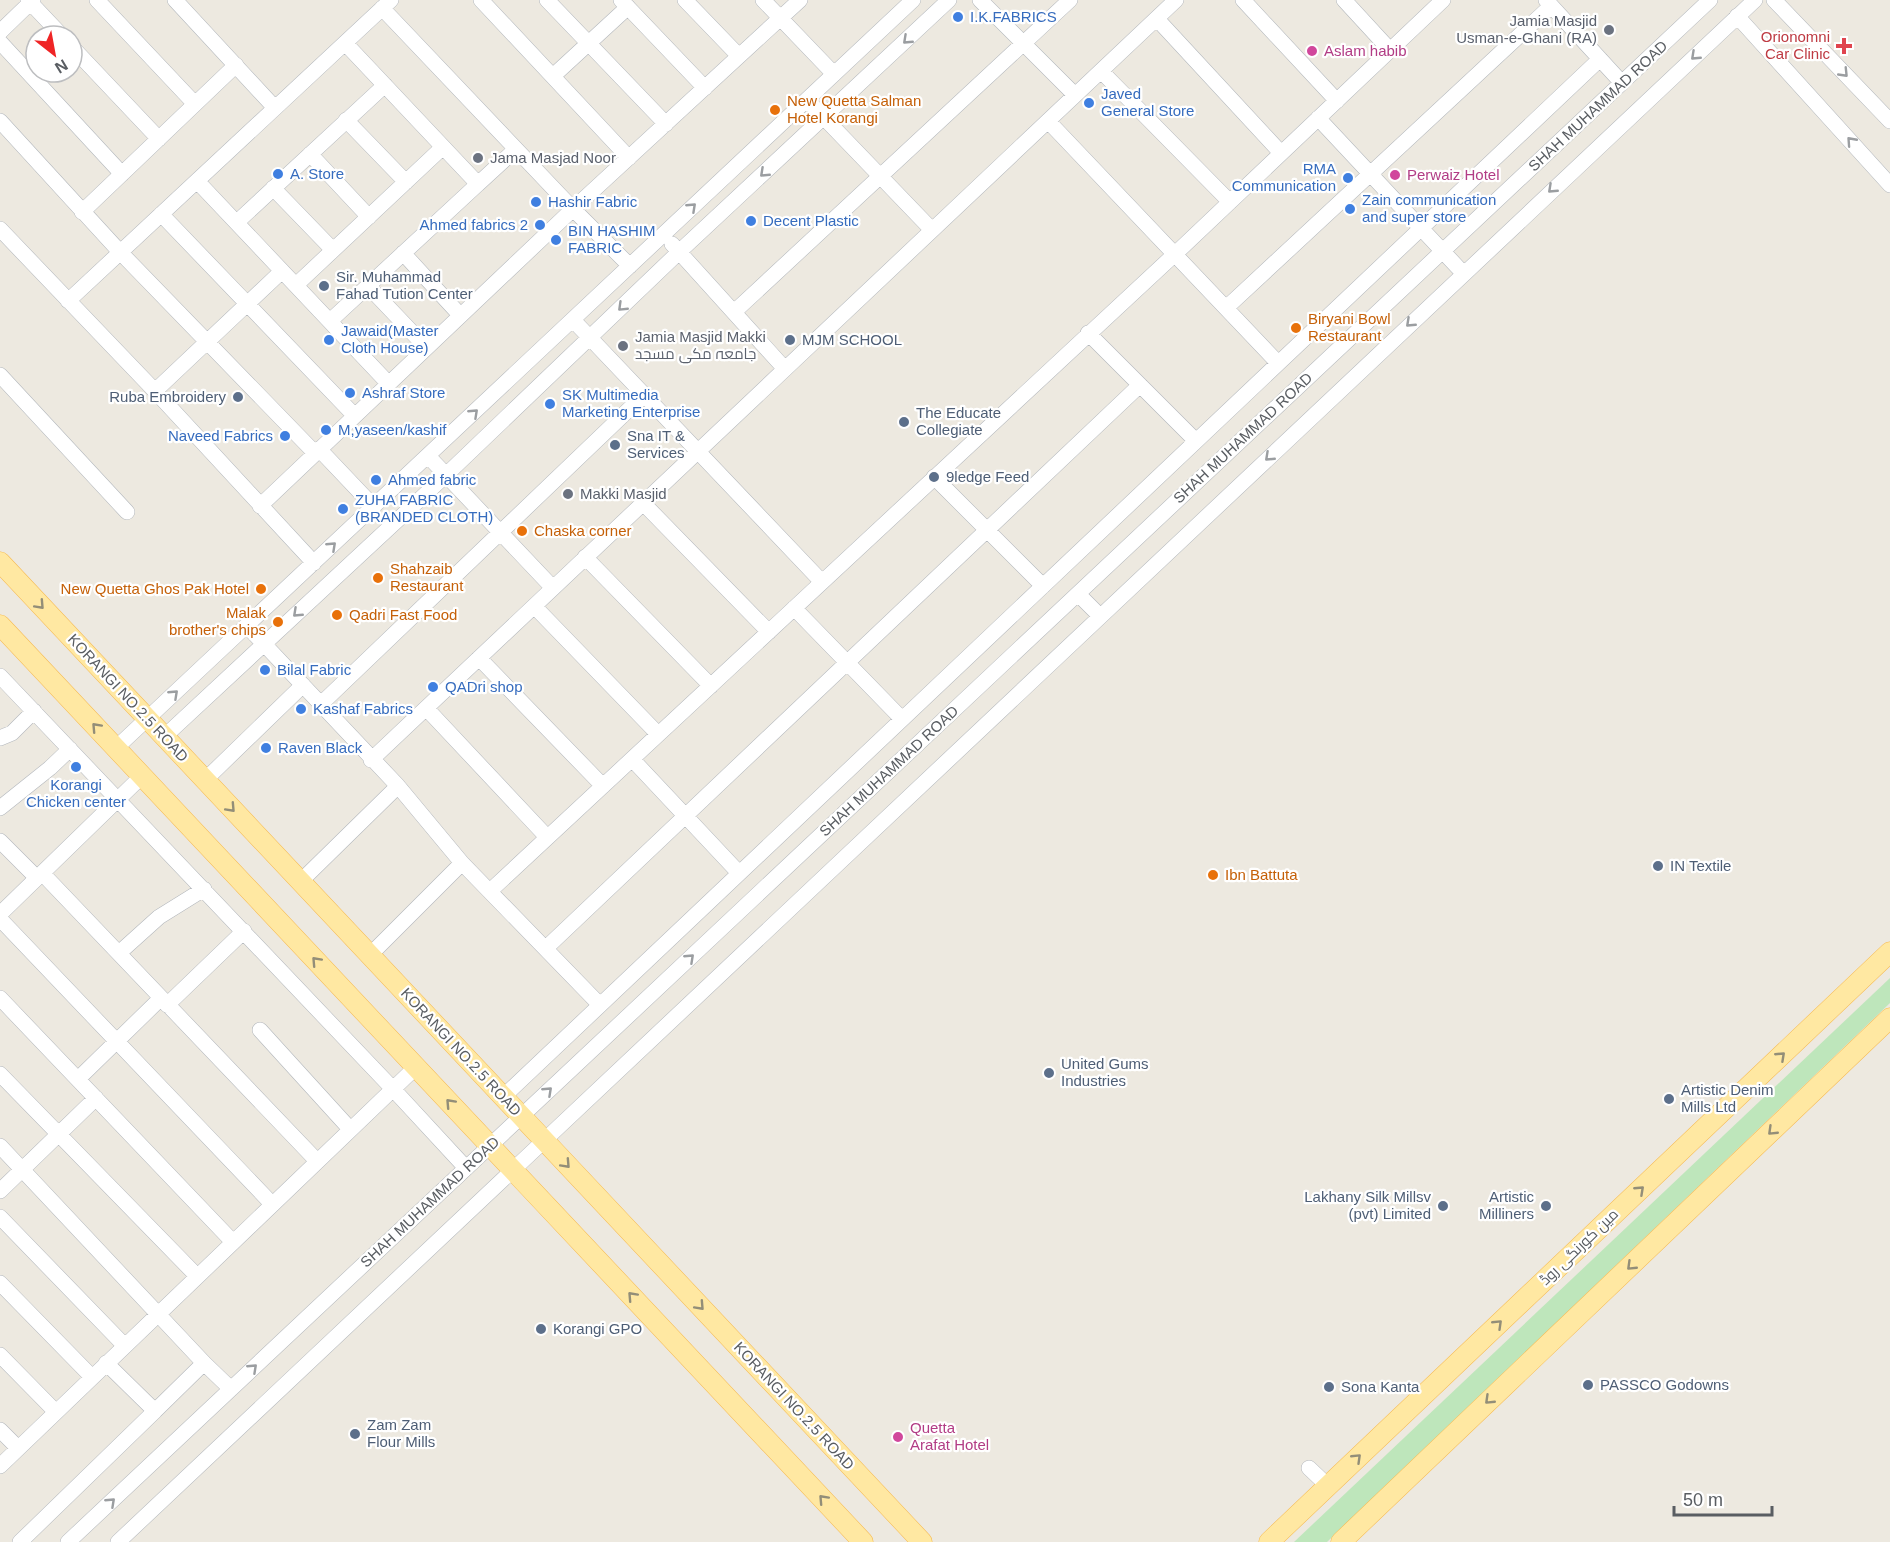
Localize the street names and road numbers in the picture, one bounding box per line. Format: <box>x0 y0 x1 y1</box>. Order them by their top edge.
street label: SHAH MUHAMMAD ROAD <box>1525 37 1671 174</box>
street label: SHAH MUHAMMAD ROAD <box>1170 369 1316 506</box>
street label: KORANGI NO.2.5 ROAD <box>65 630 192 765</box>
street label: SHAH MUHAMMAD ROAD <box>816 702 962 839</box>
street label: KORANGI NO.2.5 ROAD <box>398 984 525 1119</box>
street label: SHAH MUHAMMAD ROAD <box>357 1133 503 1270</box>
street label: مین کورنگی روڈ <box>1536 1205 1623 1290</box>
street label: KORANGI NO.2.5 ROAD <box>731 1338 858 1473</box>

